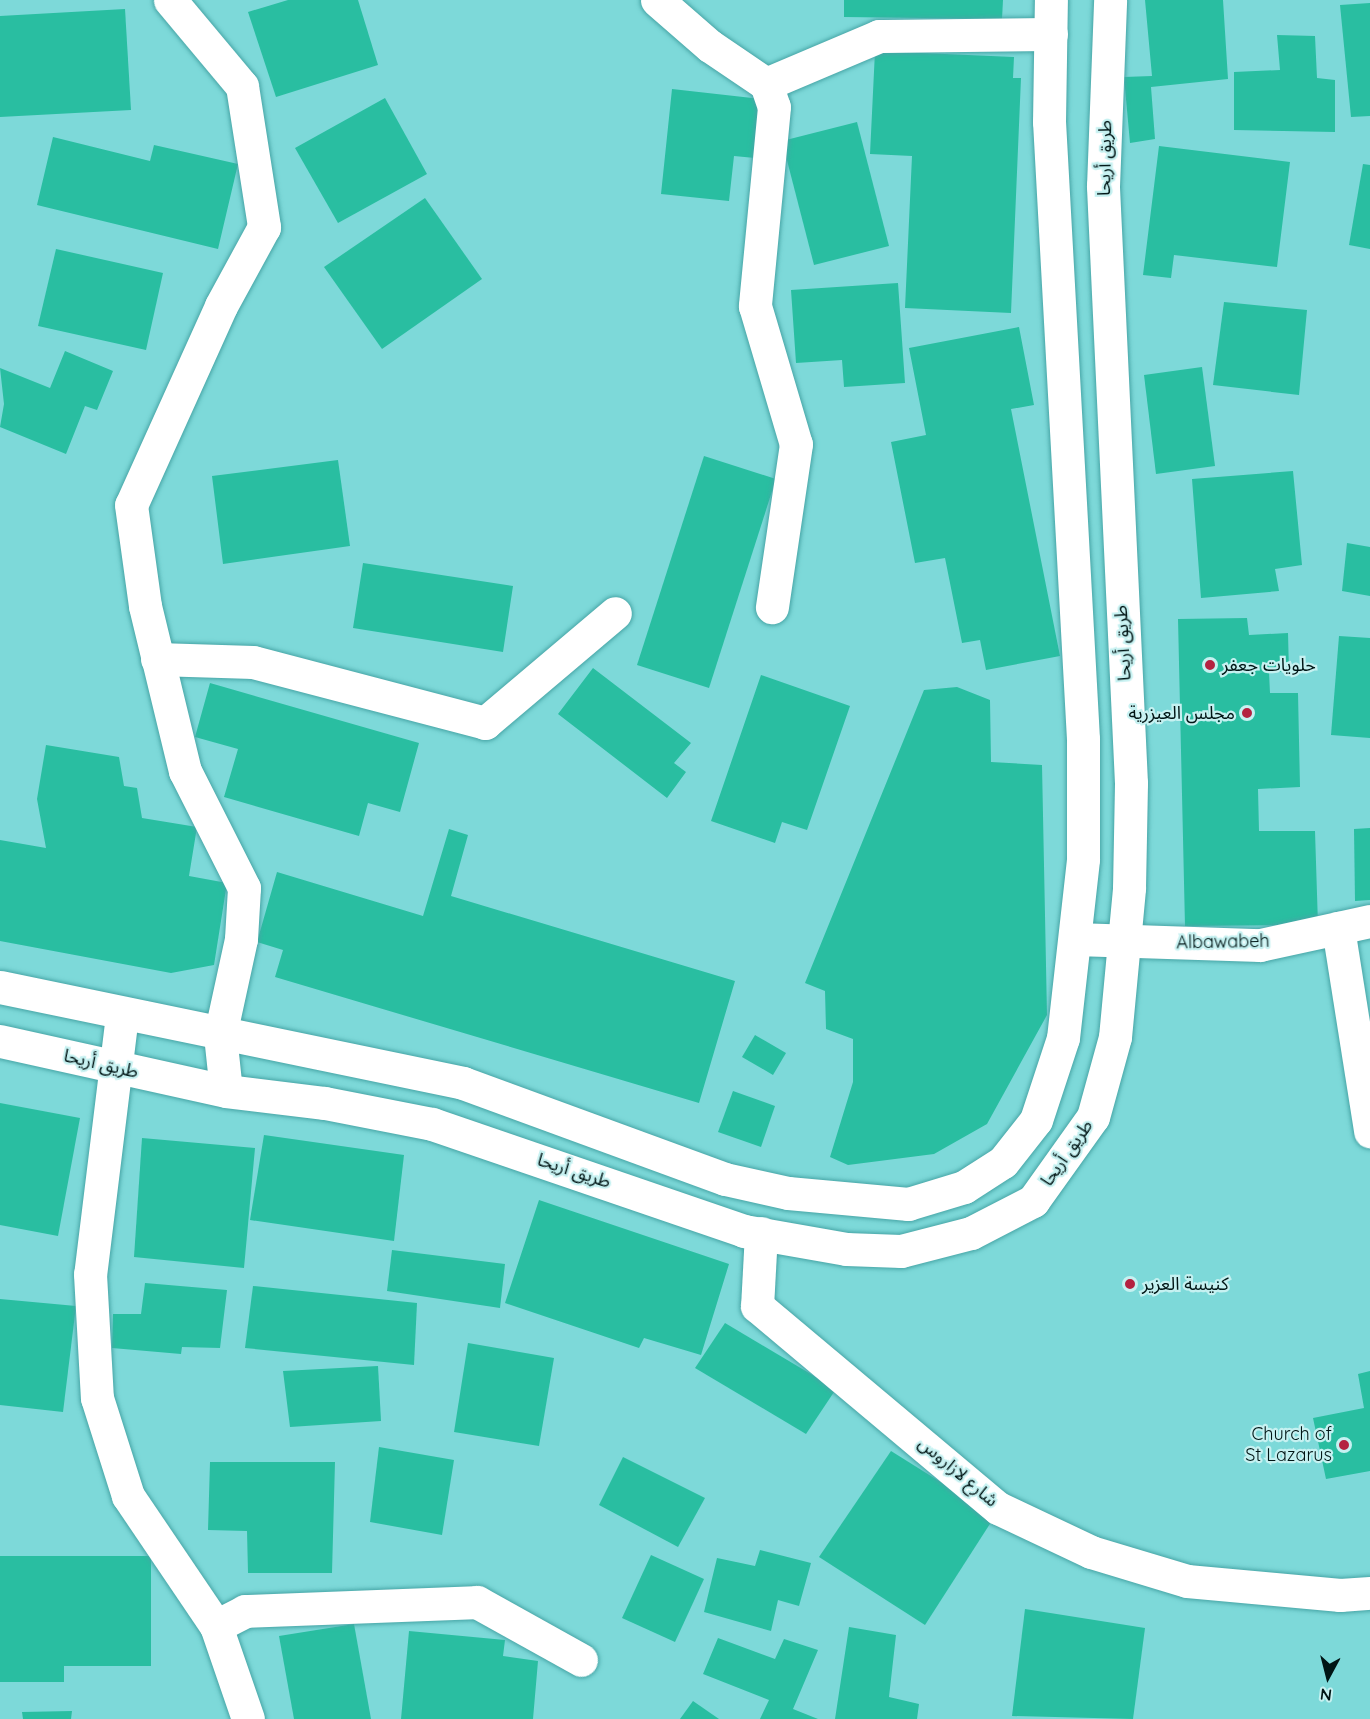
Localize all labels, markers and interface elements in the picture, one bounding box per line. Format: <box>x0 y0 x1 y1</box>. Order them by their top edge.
street label: طريق أريحا <box>1094 120 1116 196</box>
street label: طريق أريحا <box>1110 604 1136 682</box>
place label: حلويات جعفر <box>1222 654 1316 676</box>
marker: حلويات جعفر <box>1203 658 1217 672</box>
place label: مجلس العيزرية <box>1129 702 1235 724</box>
marker: مجلس العيزرية <box>1240 706 1254 720</box>
street label: Albawabeh <box>1176 930 1270 954</box>
street label: طريق أريحا <box>62 1045 140 1083</box>
street label: طريق أريحا <box>1036 1116 1098 1190</box>
street label: طريق أريحا <box>535 1149 613 1193</box>
place label: كنيسة العزير <box>1142 1273 1229 1295</box>
marker: كنيسة العزير <box>1123 1277 1137 1291</box>
place label: Church of St Lazarus <box>1245 1424 1332 1466</box>
street label: شارع لازاروس <box>914 1432 1002 1512</box>
marker: Church of St Lazarus <box>1337 1438 1351 1452</box>
north arrow <box>1298 1647 1358 1707</box>
text: N <box>1319 1684 1333 1706</box>

